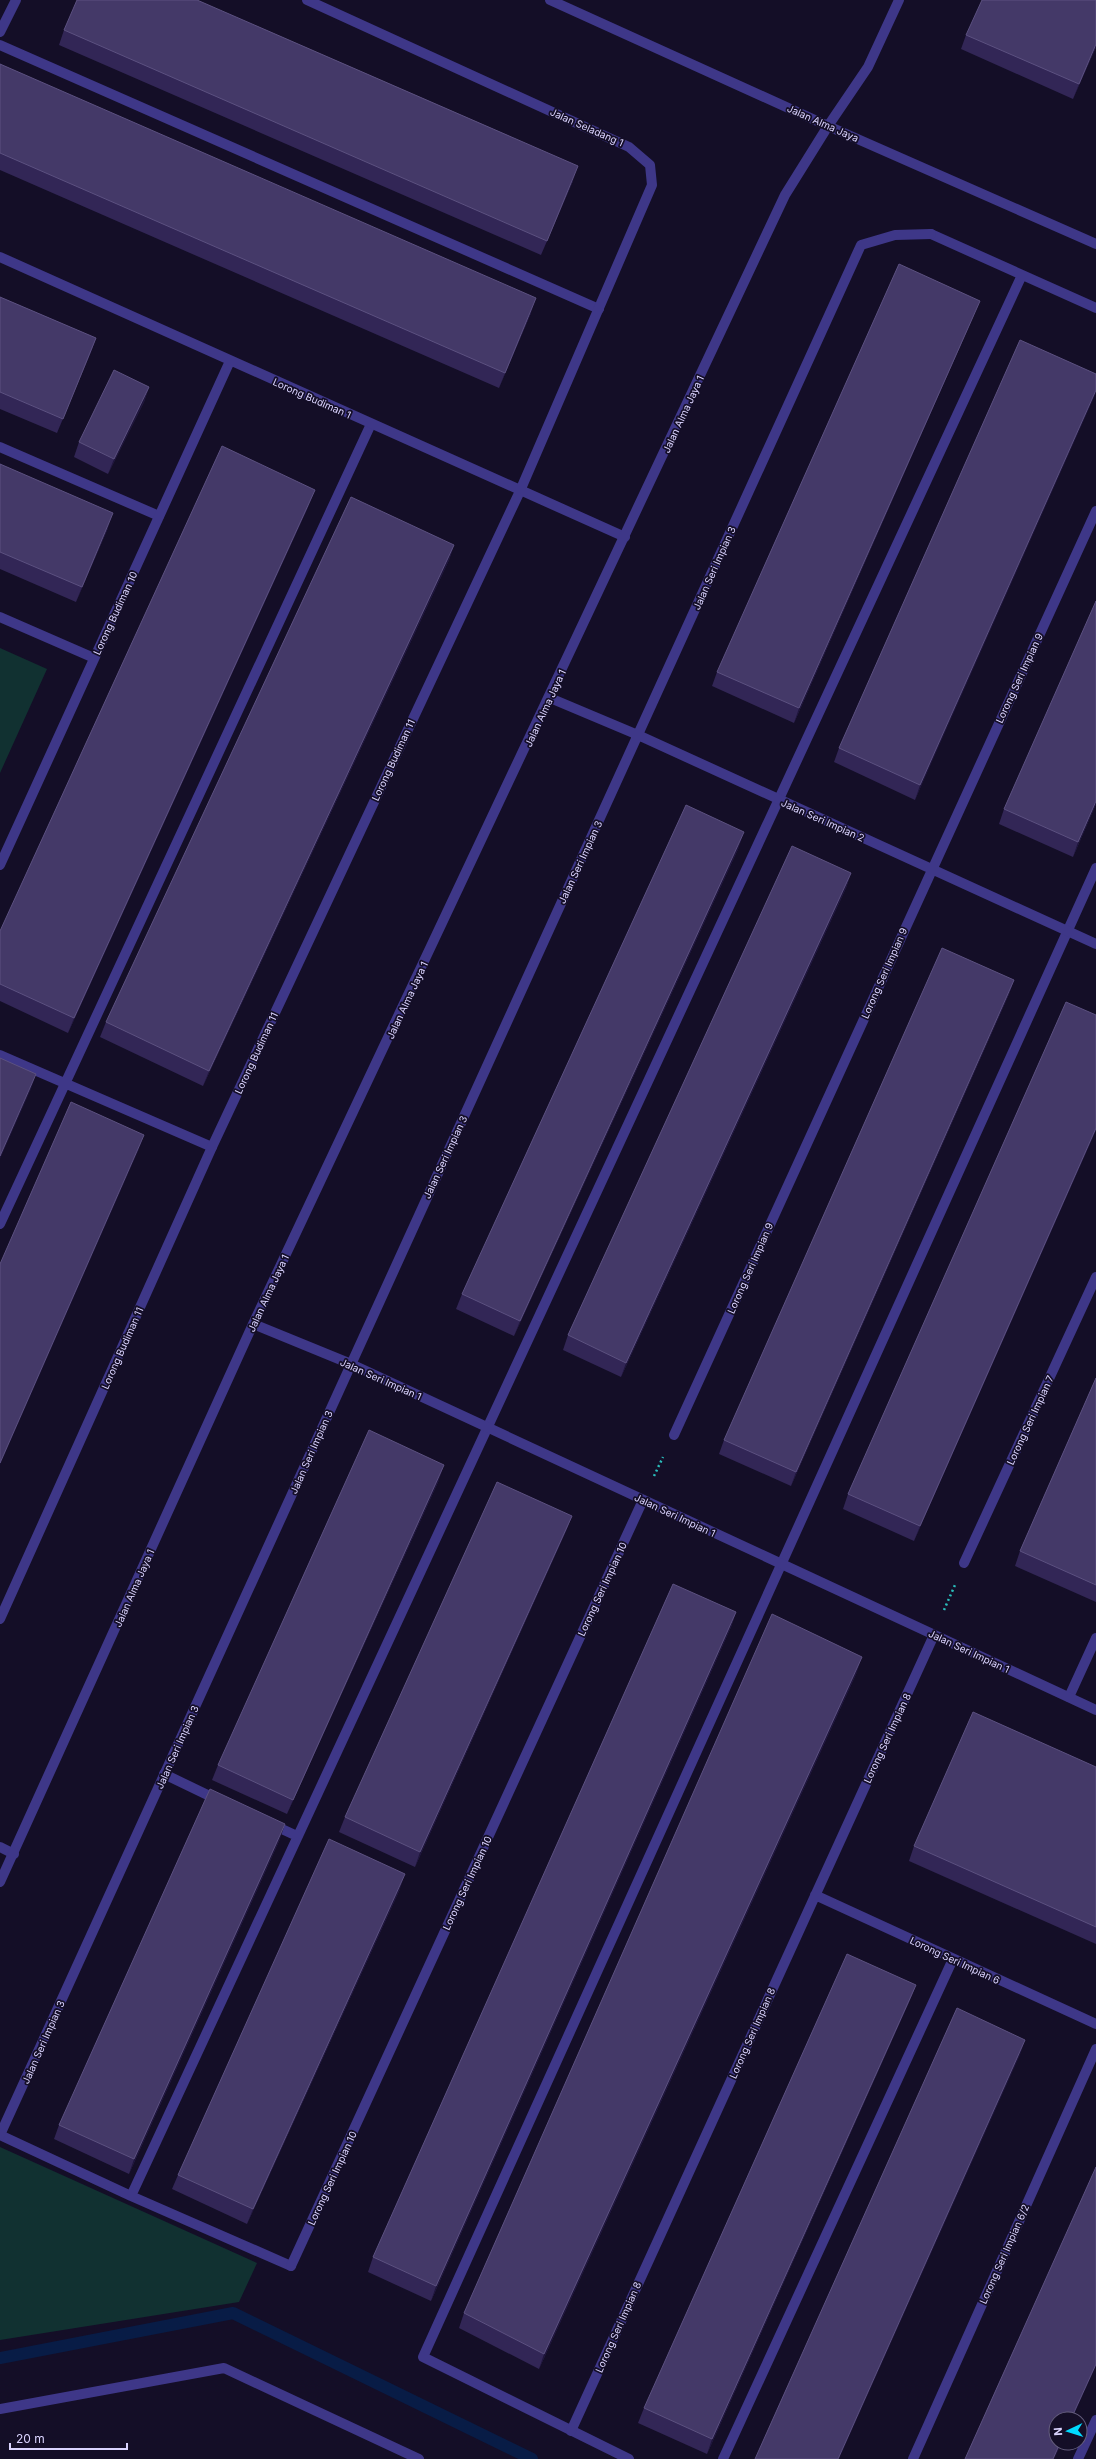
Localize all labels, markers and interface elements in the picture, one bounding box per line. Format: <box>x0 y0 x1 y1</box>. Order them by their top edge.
street label: Jalan Alma Jaya <box>785 102 861 144</box>
street label: Jalan Seladang 1 <box>548 105 626 149</box>
street label: Jalan Alma Jaya 1 <box>660 373 706 455</box>
street label: Lorong Budiman 1 <box>271 375 353 421</box>
street label: Jalan Seri Impian 3 <box>690 524 738 612</box>
street label: Lorong Budiman 10 <box>90 569 140 657</box>
street label: Lorong Seri Impian 9 <box>993 631 1045 725</box>
street label: Jalan Alma Jaya 1 <box>522 667 568 749</box>
street label: Lorong Budiman 11 <box>369 717 417 803</box>
street label: Jalan Seri Impian 2 <box>779 796 867 844</box>
street label: Jalan Seri Impian 3 <box>556 819 604 905</box>
street label: Lorong Seri Impian 9 <box>859 926 909 1020</box>
street label: Jalan Alma Jaya 1 <box>384 959 430 1041</box>
street label: Lorong Budiman 11 <box>232 1010 280 1096</box>
street label: Jalan Seri Impian 3 <box>421 1114 469 1200</box>
street label: Lorong Seri Impian 9 <box>725 1221 775 1315</box>
street label: Jalan Alma Jaya 1 <box>245 1252 291 1334</box>
street label: Lorong Budiman 11 <box>99 1305 145 1391</box>
street label: Jalan Seri Impian 1 <box>338 1356 424 1402</box>
street label: Lorong Seri Impian 7 <box>1004 1373 1056 1467</box>
street label: Jalan Seri Impian 3 <box>287 1408 335 1496</box>
street label: Jalan Seri Impian 1 <box>633 1491 717 1539</box>
street label: Lorong Seri Impian 10 <box>575 1540 629 1638</box>
street label: Jalan Alma Jaya 1 <box>111 1547 157 1629</box>
street label: Jalan Seri Impian 1 <box>927 1627 1011 1675</box>
street label: Lorong Seri Impian 8 <box>861 1691 913 1785</box>
street label: Jalan Seri Impian 3 <box>153 1703 201 1791</box>
street label: Lorong Seri Impian 10 <box>440 1834 494 1932</box>
street label: Lorong Seri Impian 6 <box>908 1934 1002 1986</box>
street label: Lorong Seri Impian 8 <box>727 1986 777 2080</box>
street label: Jalan Seri Impian 3 <box>19 1998 67 2086</box>
street label: Lorong Seri Impian 10 <box>305 2129 359 2227</box>
street label: Lorong Seri Impian 6/2 <box>977 2202 1031 2306</box>
street label: Lorong Seri Impian 8 <box>593 2280 643 2374</box>
north arrow <box>1048 2411 1088 2451</box>
scale bar <box>10 2425 127 2451</box>
text: N <box>1051 2427 1065 2436</box>
text: 20 m <box>16 2431 45 2446</box>

